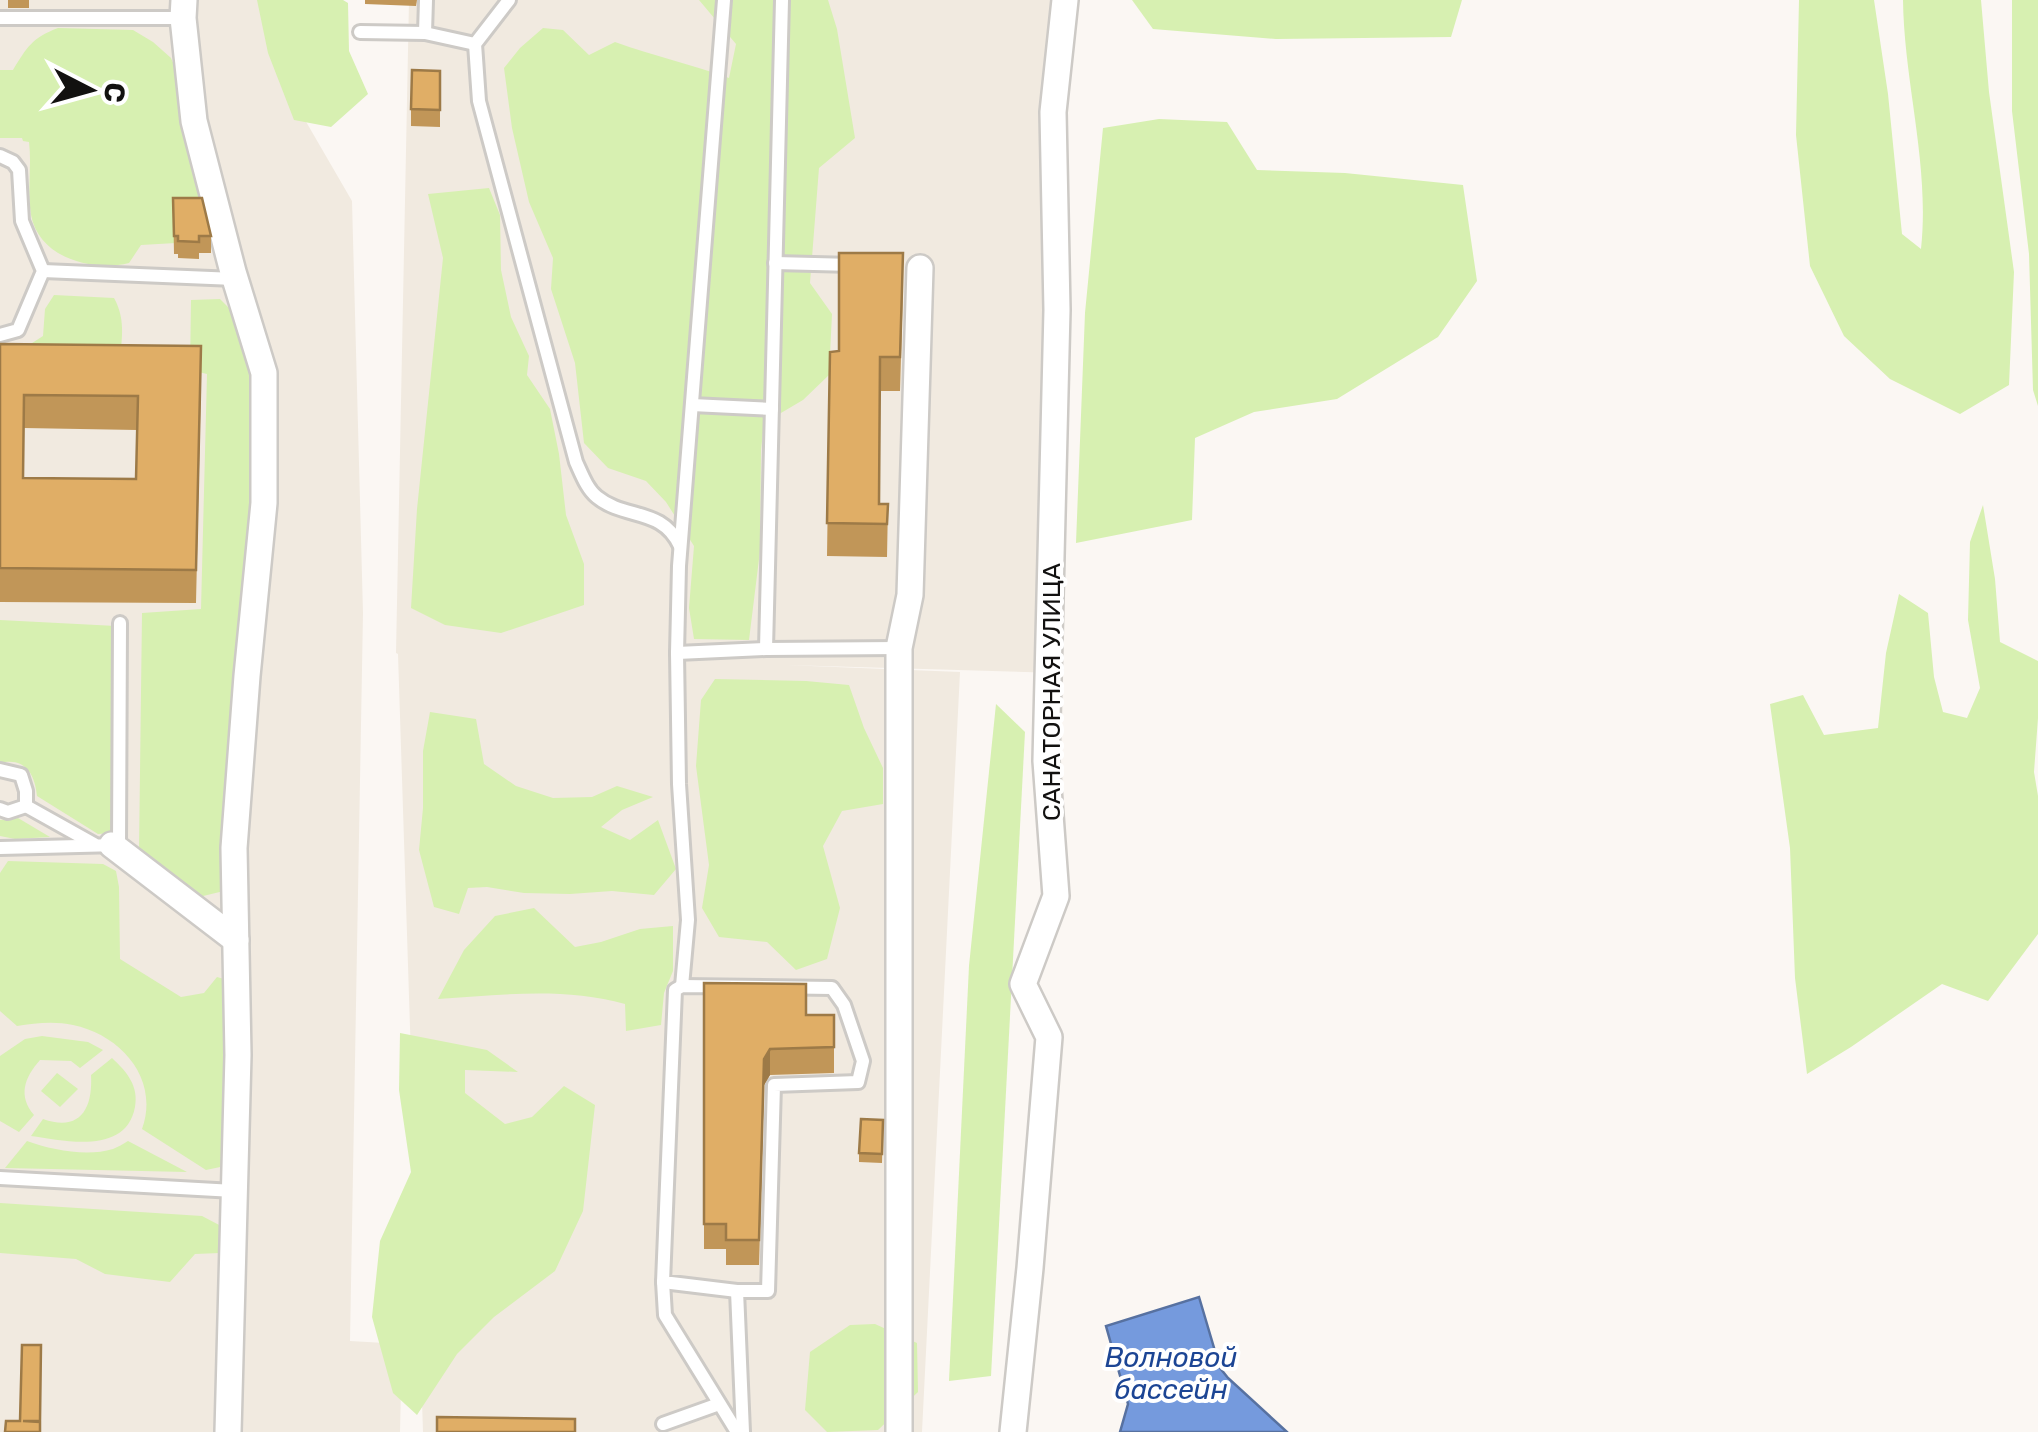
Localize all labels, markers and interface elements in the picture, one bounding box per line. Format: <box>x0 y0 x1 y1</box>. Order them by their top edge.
north arrow <box>40 40 140 140</box>
text: С <box>97 81 132 104</box>
street label: САНАТОРНАЯ УЛИЦА <box>1037 563 1066 821</box>
water label: Волновой бассейн <box>1105 1341 1237 1406</box>

